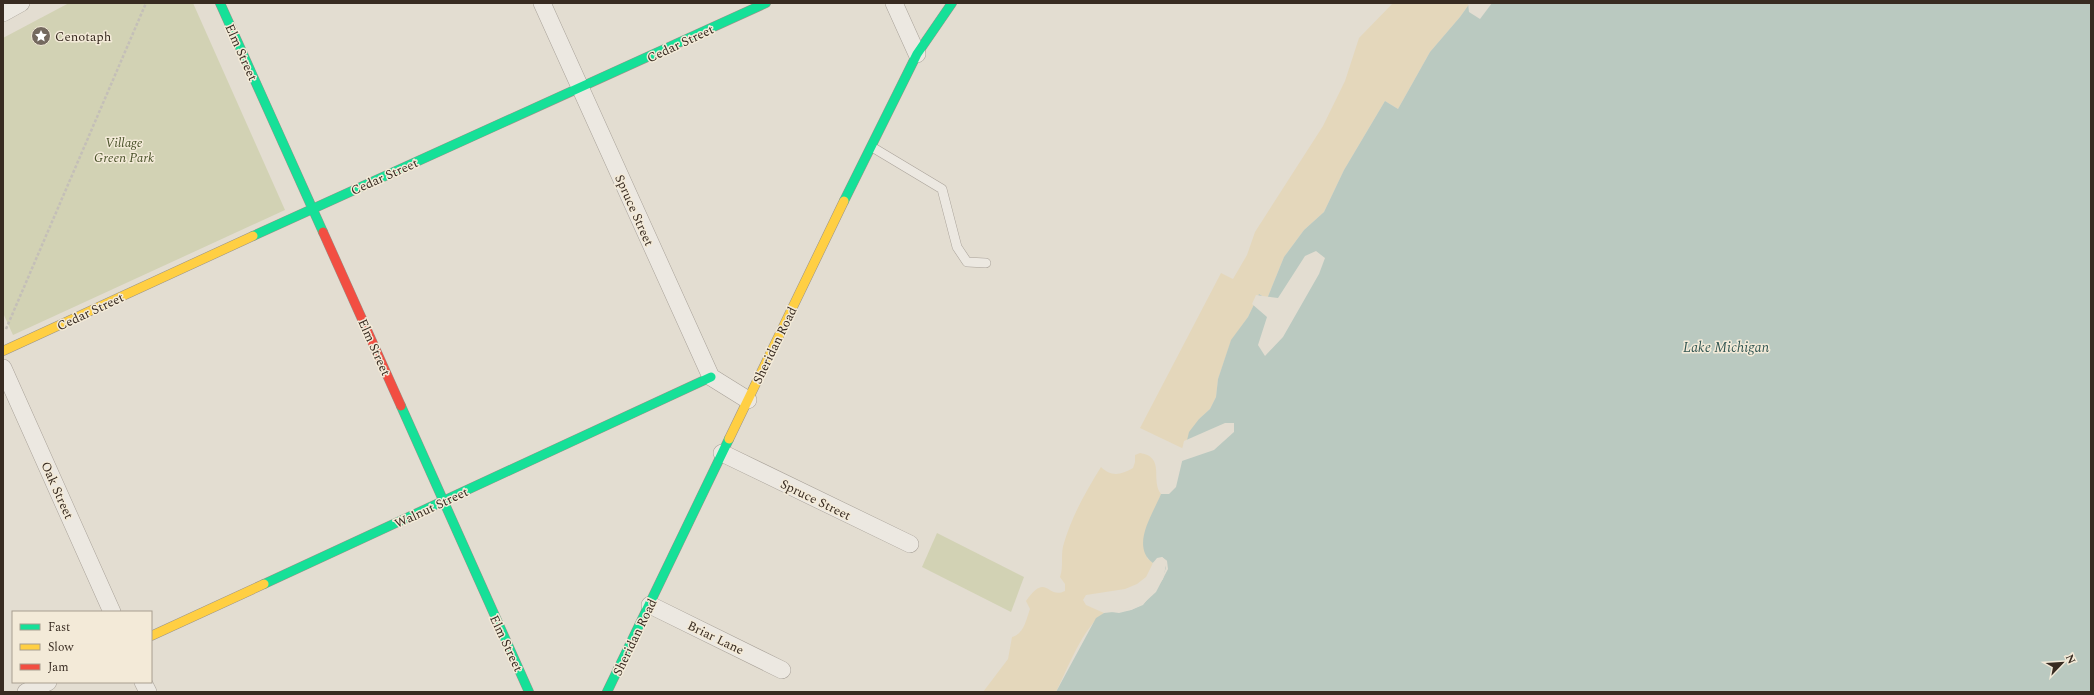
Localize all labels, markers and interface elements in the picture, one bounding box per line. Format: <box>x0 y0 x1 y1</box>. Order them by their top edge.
street label: Cedar Street <box>644 19 718 68</box>
street label: Elm Street <box>220 21 263 85</box>
place icon: Cenotaph <box>30 25 52 47</box>
place label: Cenotaph <box>55 27 112 47</box>
park label: Village Green Park <box>94 133 154 168</box>
street label: Cedar Street <box>348 153 422 201</box>
street label: Spruce Street <box>609 171 659 250</box>
street label: Cedar Street <box>54 287 128 336</box>
street label: Sheridan Road <box>748 303 802 387</box>
street label: Elm Street <box>353 316 396 380</box>
water label: Lake Michigan <box>1683 337 1770 358</box>
street label: Oak Street <box>35 458 79 523</box>
street label: Spruce Street <box>777 474 855 526</box>
street label: Walnut Street <box>391 482 472 534</box>
street label: Sheridan Road <box>608 595 662 679</box>
legend <box>12 611 152 683</box>
street label: Elm Street <box>484 612 528 676</box>
street label: Briar Lane <box>684 616 747 660</box>
text: Fast <box>48 618 70 637</box>
text: Slow <box>48 638 74 657</box>
north arrow <box>2042 643 2082 683</box>
text: N <box>2061 651 2080 667</box>
text: Jam <box>48 658 69 677</box>

